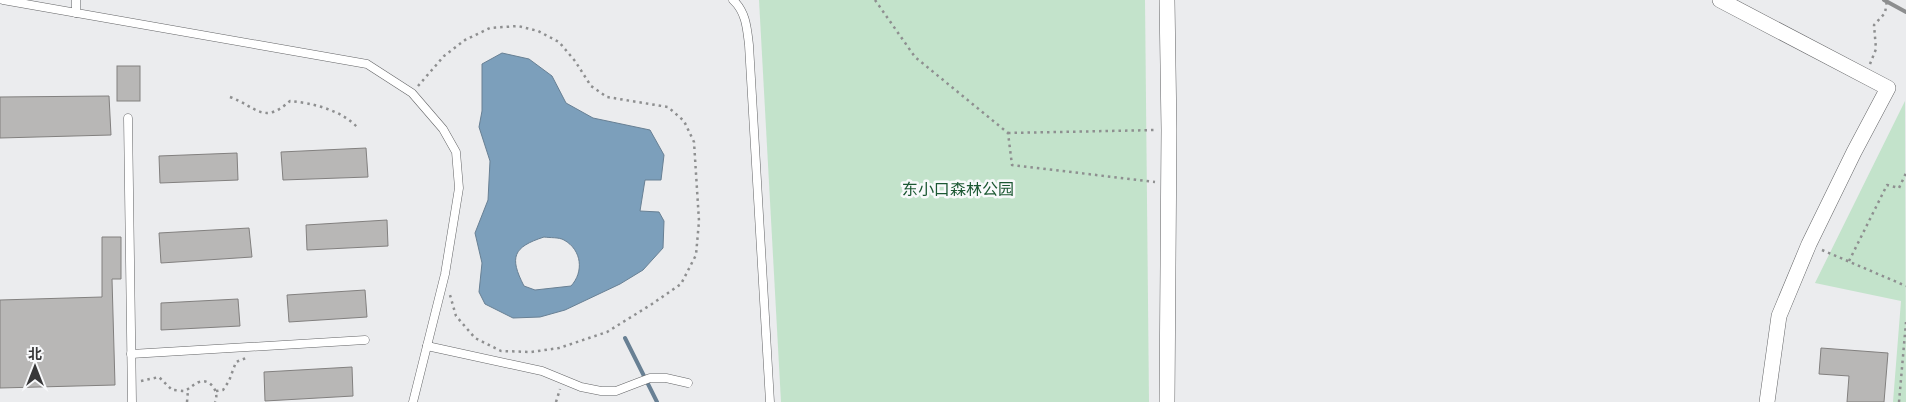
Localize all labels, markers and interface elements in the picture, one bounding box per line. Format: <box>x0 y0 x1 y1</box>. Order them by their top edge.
park label: 东小口森林公园 <box>902 181 1014 198</box>
north arrow <box>10 342 60 392</box>
text: 北 <box>28 346 42 362</box>

